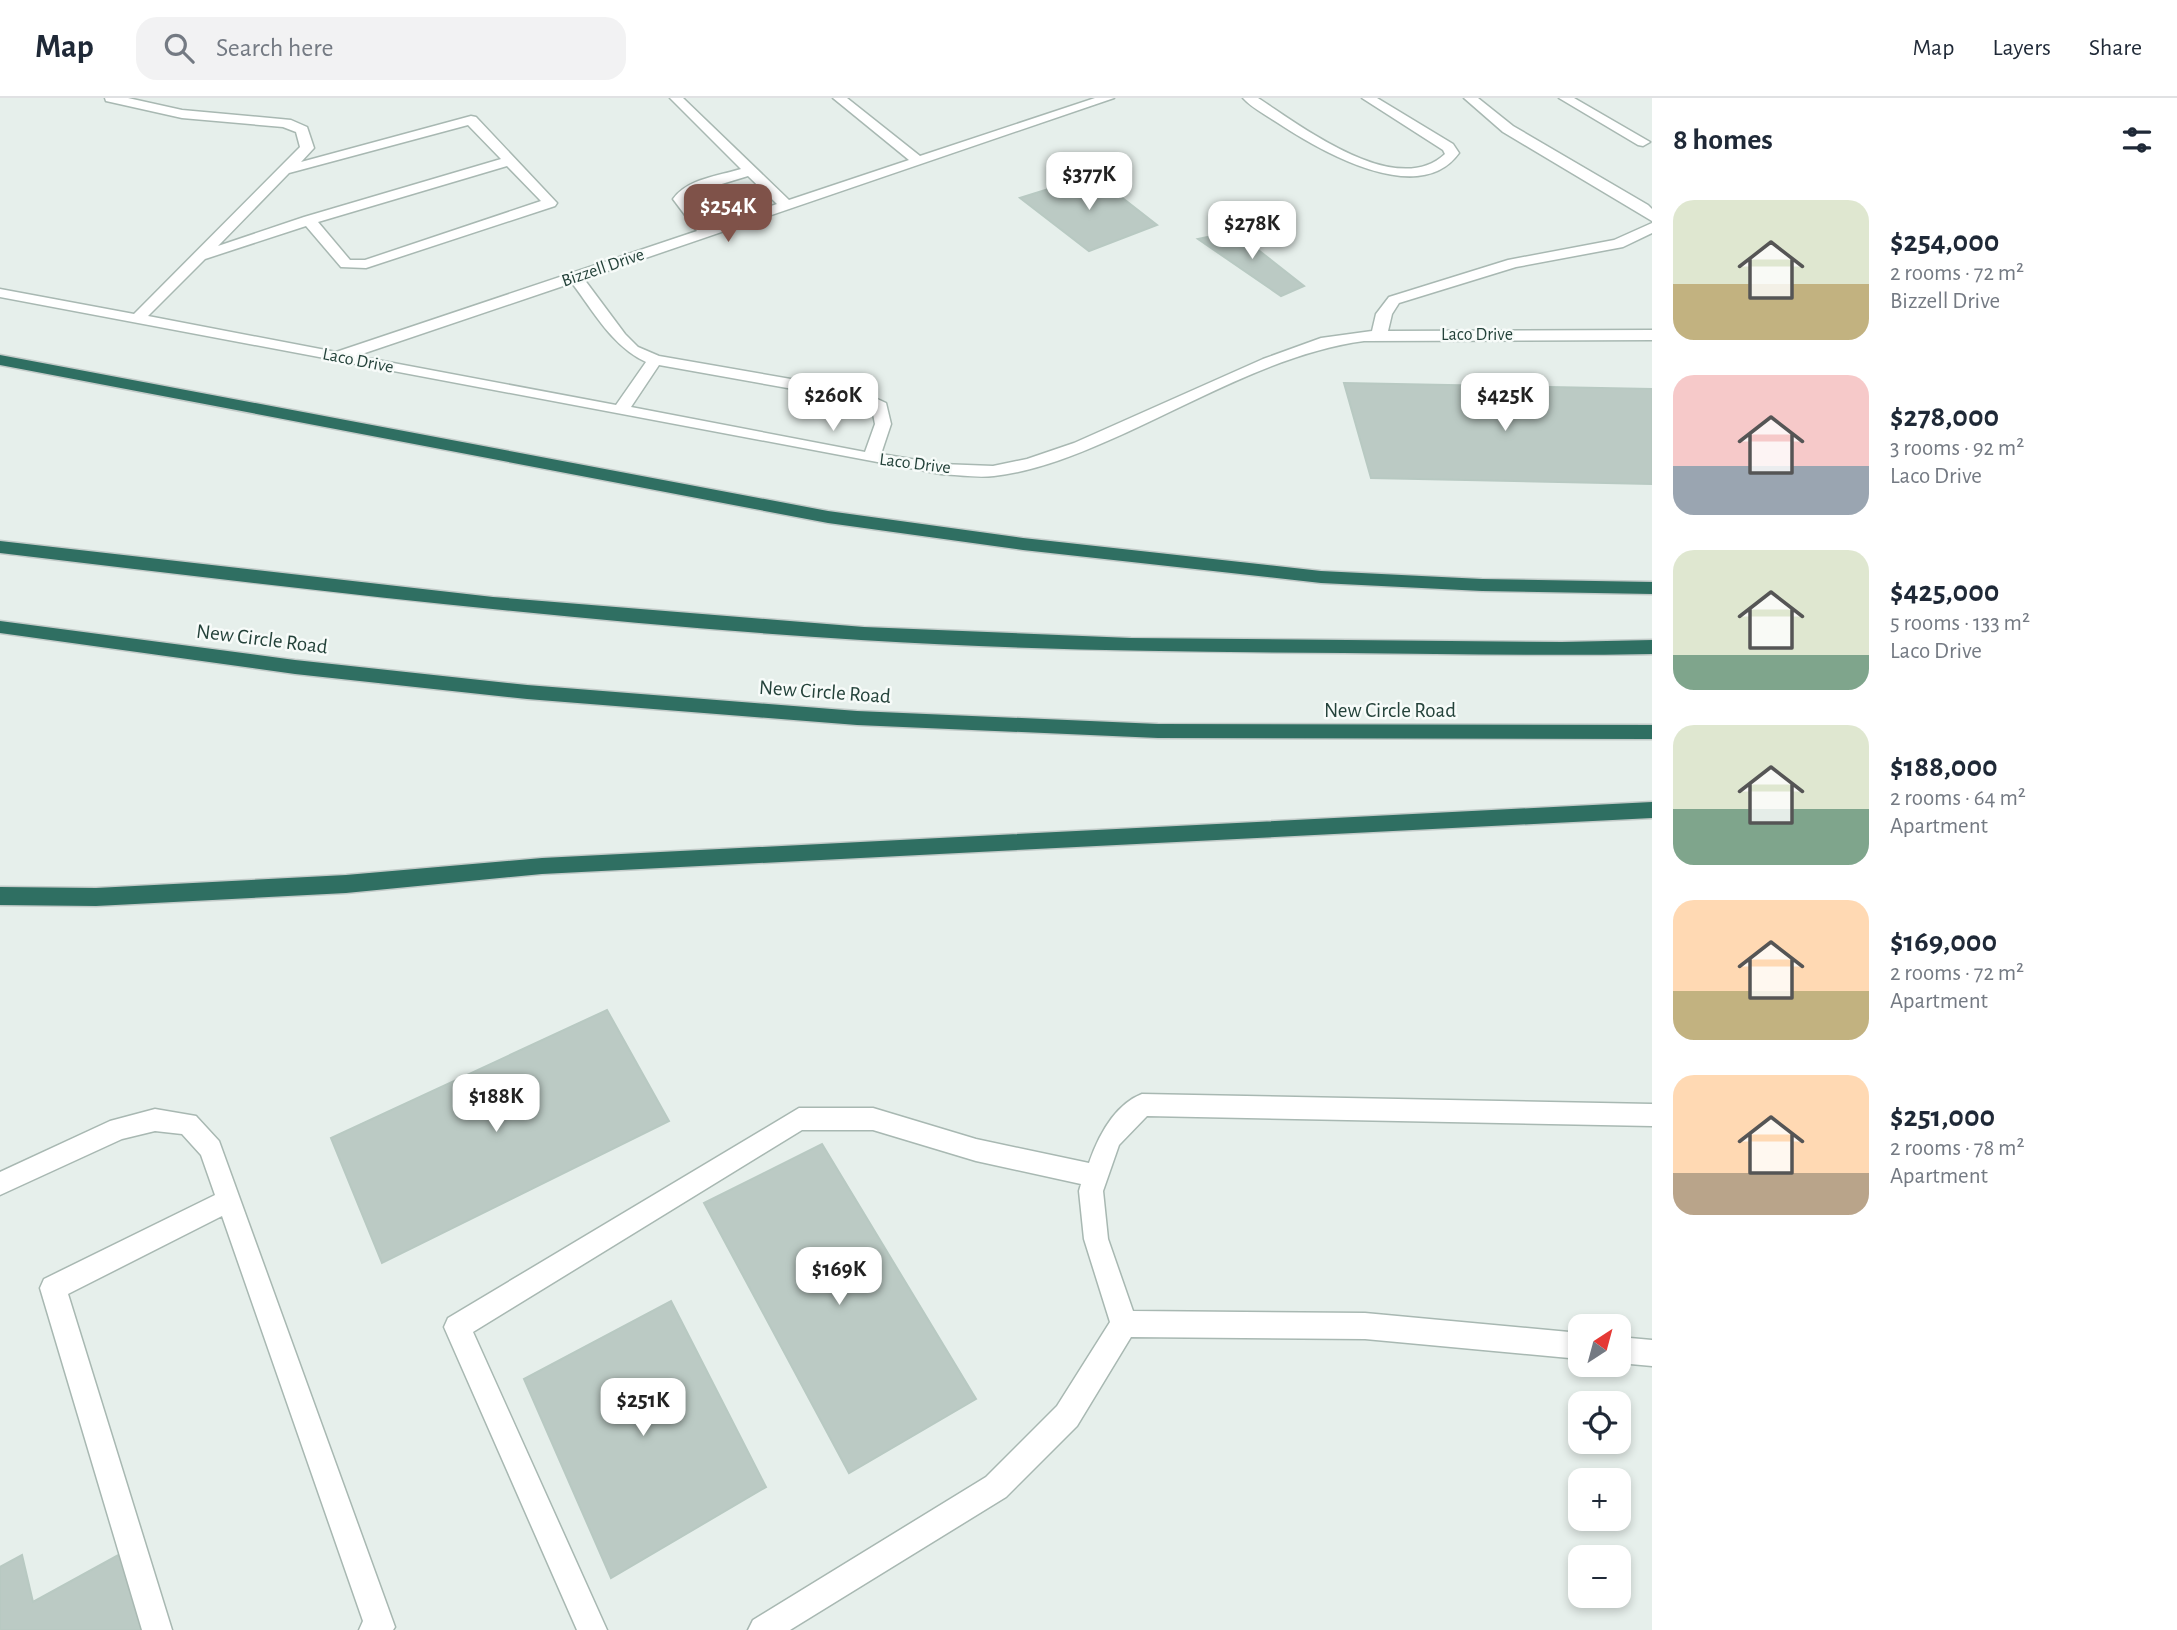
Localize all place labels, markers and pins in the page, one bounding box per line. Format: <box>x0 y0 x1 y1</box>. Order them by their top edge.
pin: $377K <box>1040 152 1138 212</box>
pin: $254K <box>679 184 777 244</box>
pin: $278K <box>1203 202 1301 261</box>
pin: $260K <box>784 374 882 433</box>
pin: $425K <box>1456 374 1554 433</box>
pin: $188K <box>447 1074 545 1134</box>
pin: $169K <box>790 1248 888 1307</box>
pin: $251K <box>594 1378 692 1438</box>

